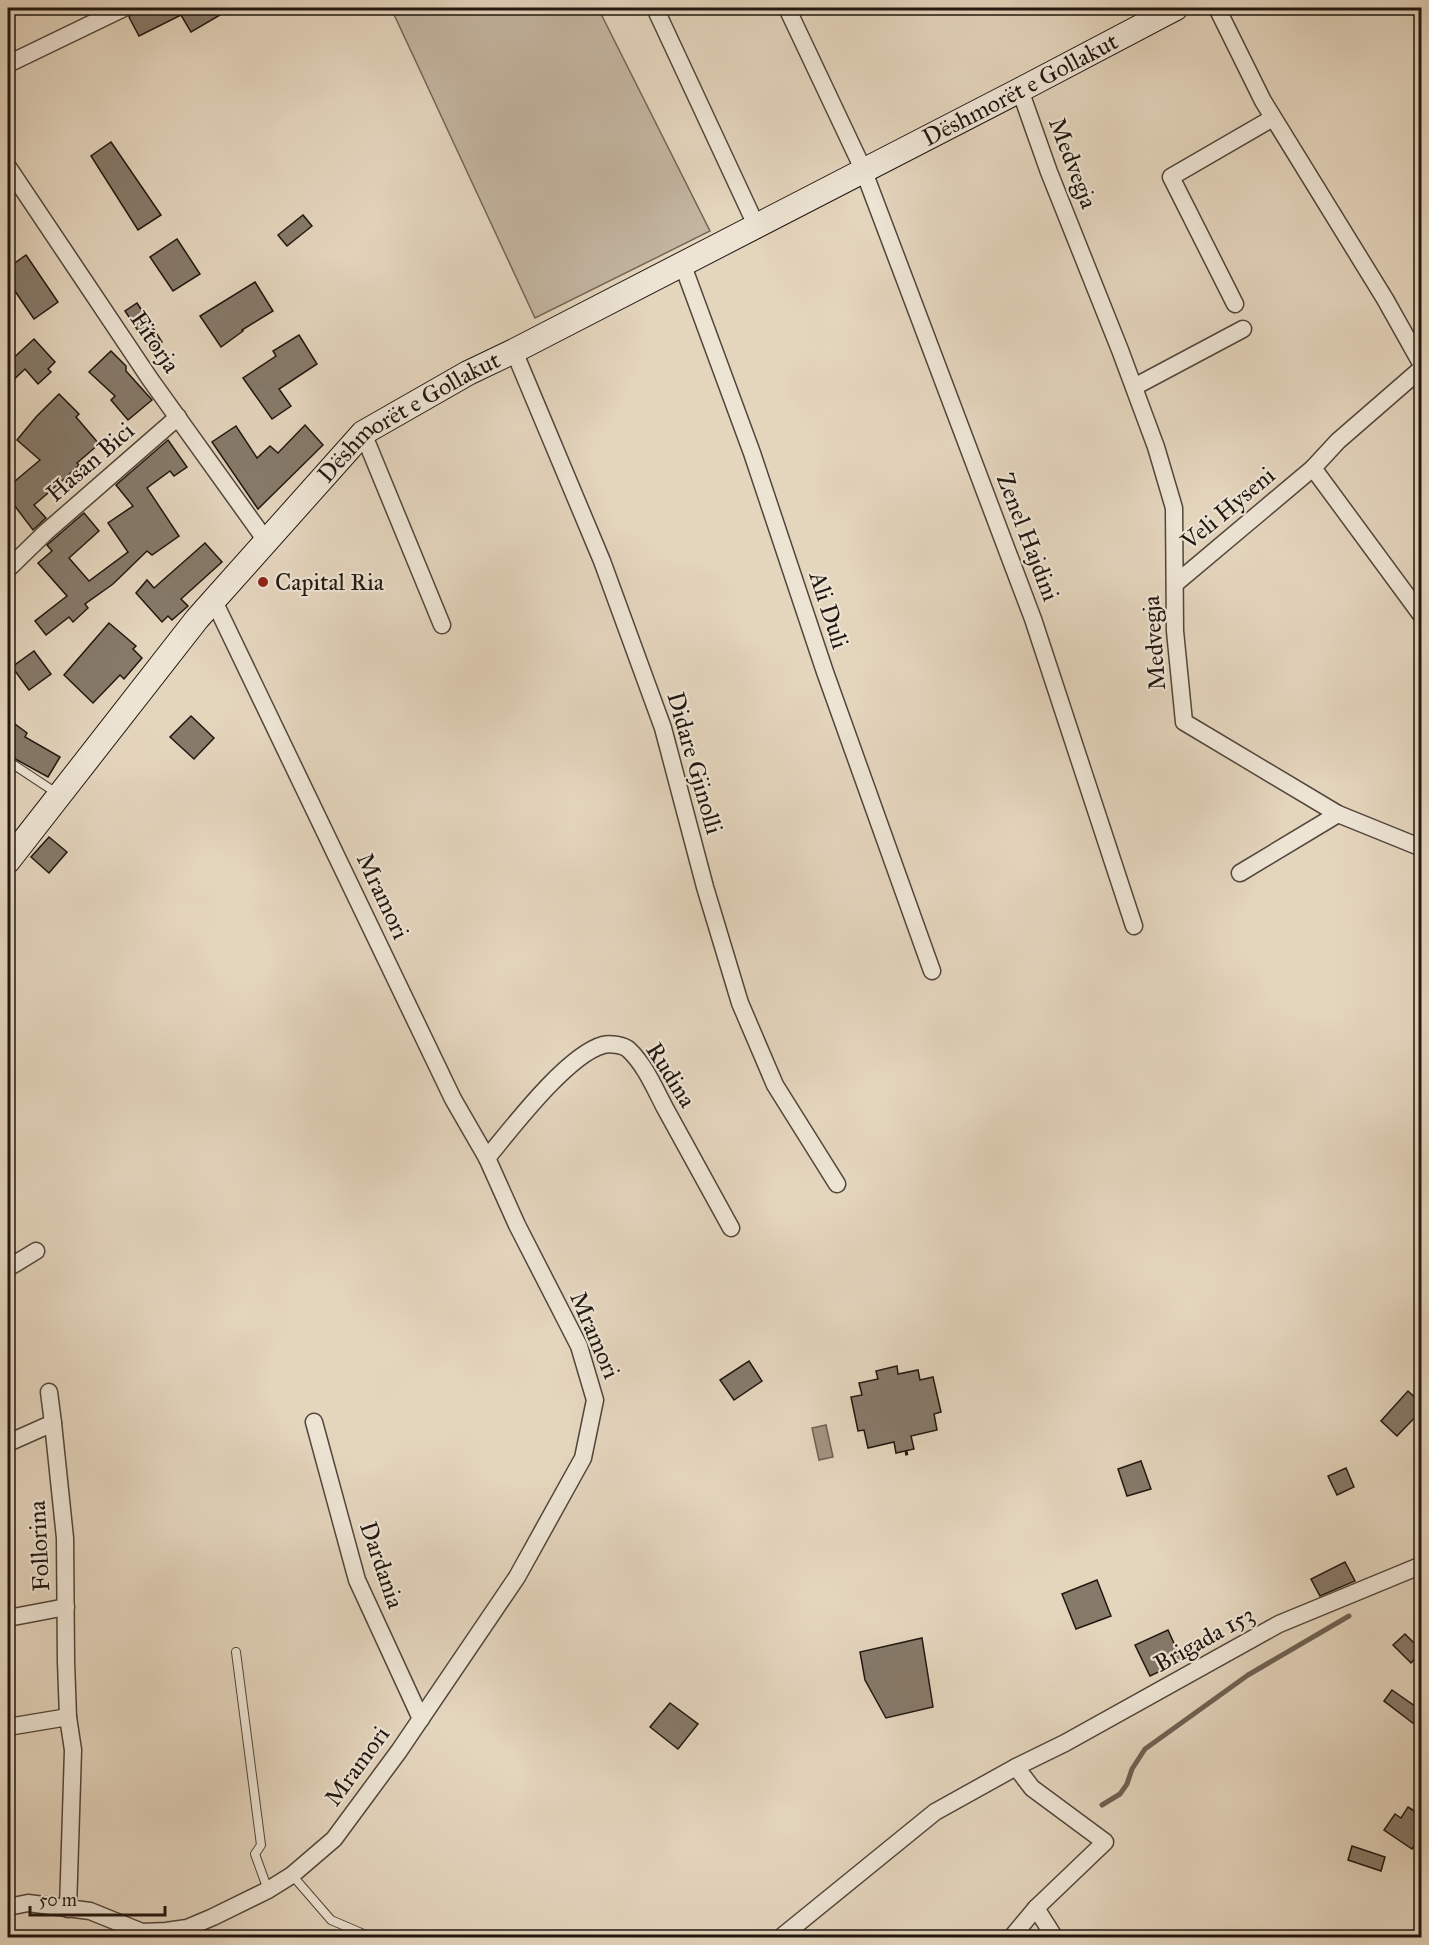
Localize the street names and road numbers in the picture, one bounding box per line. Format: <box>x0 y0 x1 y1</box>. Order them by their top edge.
street label: Dëshmorët e Gollakut <box>917 26 1124 153</box>
street label: Medvegja <box>1042 113 1104 213</box>
street label: Fitorja <box>124 305 187 379</box>
street label: Dëshmorët e Gollakut <box>311 345 505 489</box>
street label: Hasan Bici <box>40 415 140 508</box>
street label: Veli Hyseni <box>1174 460 1281 556</box>
street label: Zenel Hajdini <box>990 469 1066 606</box>
street label: Ali Duli <box>802 567 856 653</box>
street label: Medvegja <box>1136 594 1172 691</box>
street label: Didare Gjinolli <box>660 689 730 838</box>
street label: Mramori <box>350 848 416 944</box>
street label: Rudina <box>639 1037 703 1114</box>
street label: Mramori <box>563 1287 627 1383</box>
street label: Follorina <box>22 1499 56 1592</box>
street label: Dardania <box>353 1518 411 1613</box>
street label: Brigada 153 <box>1149 1599 1259 1679</box>
street label: Mramori <box>318 1720 396 1812</box>

